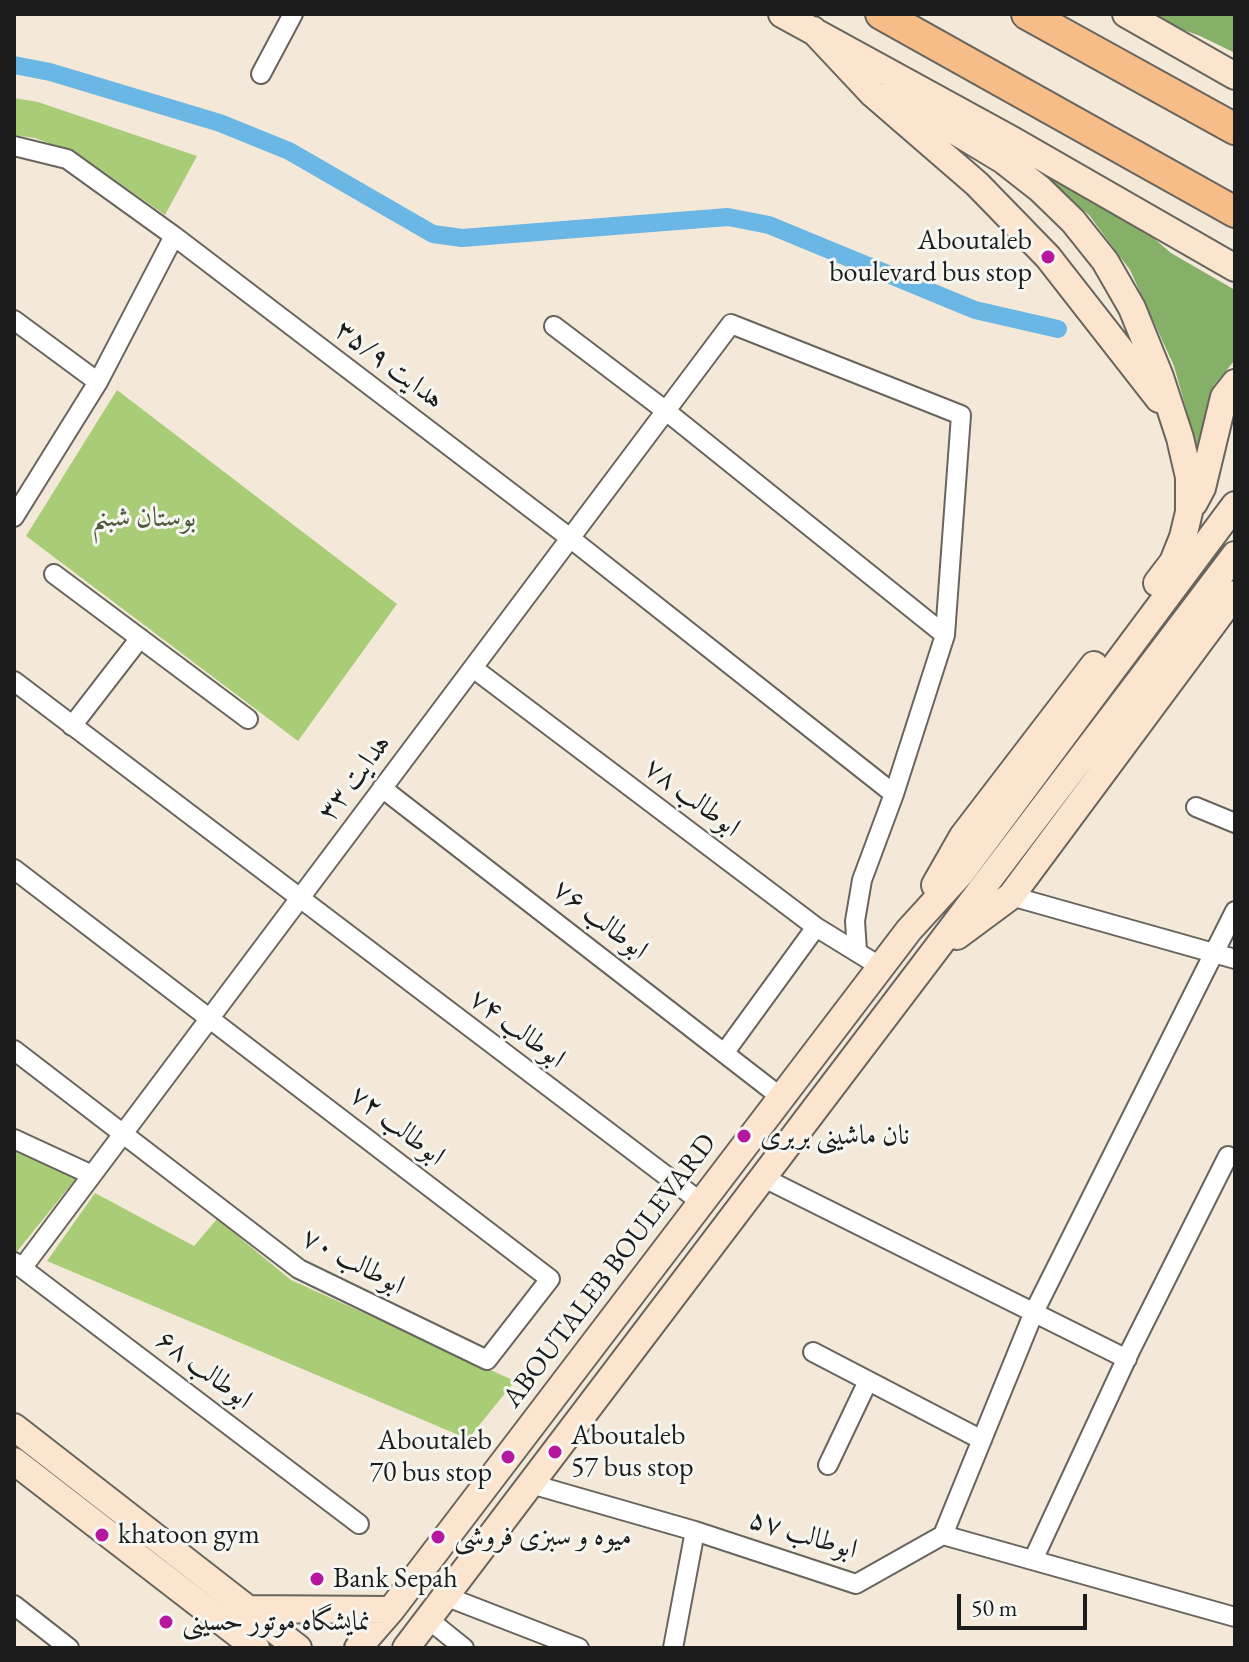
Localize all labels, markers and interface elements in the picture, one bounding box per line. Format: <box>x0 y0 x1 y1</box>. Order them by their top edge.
place label: Aboutaleb boulevard bus stop <box>829 224 1032 290</box>
marker: Aboutaleb boulevard bus stop <box>1039 248 1057 266</box>
street label: هدایت ۳۵/۹ <box>328 313 450 417</box>
park label: بوستان شبنم <box>92 501 196 535</box>
street label: هدایت ۳۳ <box>311 728 399 828</box>
street label: ابوطالب ۷۸ <box>637 751 747 845</box>
street label: ابوطالب ۷۶ <box>546 872 654 968</box>
street label: ابوطالب ۷۴ <box>462 982 572 1076</box>
street label: ابوطالب ۷۲ <box>343 1078 451 1174</box>
place label: نان ماشینی بربری <box>760 1119 910 1153</box>
marker: نان ماشینی بربری <box>735 1127 753 1145</box>
street label: ABOUTALEB BOULEVARD <box>496 1128 724 1414</box>
street label: ابوطالب ۷۰ <box>296 1221 410 1303</box>
street label: ابوطالب ۶۸ <box>149 1323 259 1417</box>
place label: Aboutaleb 57 bus stop <box>571 1419 694 1485</box>
place label: Aboutaleb 70 bus stop <box>369 1424 492 1490</box>
marker: Aboutaleb 57 bus stop <box>546 1443 564 1461</box>
marker: Aboutaleb 70 bus stop <box>499 1448 517 1466</box>
street label: ابوطالب ۵۷ <box>745 1503 861 1567</box>
place label: khatoon gym <box>118 1518 260 1552</box>
place label: میوه و سبزی فروشی <box>454 1520 632 1554</box>
marker: khatoon gym <box>93 1526 111 1544</box>
marker: میوه و سبزی فروشی <box>429 1528 447 1546</box>
place label: Bank Sepah <box>333 1562 458 1596</box>
marker: Bank Sepah <box>308 1570 326 1588</box>
scale bar <box>961 1578 1091 1628</box>
text: 50 m <box>971 1592 1018 1623</box>
place label: نمایشگاه موتور حسینی <box>182 1605 370 1639</box>
marker: نمایشگاه موتور حسینی <box>157 1613 175 1631</box>

